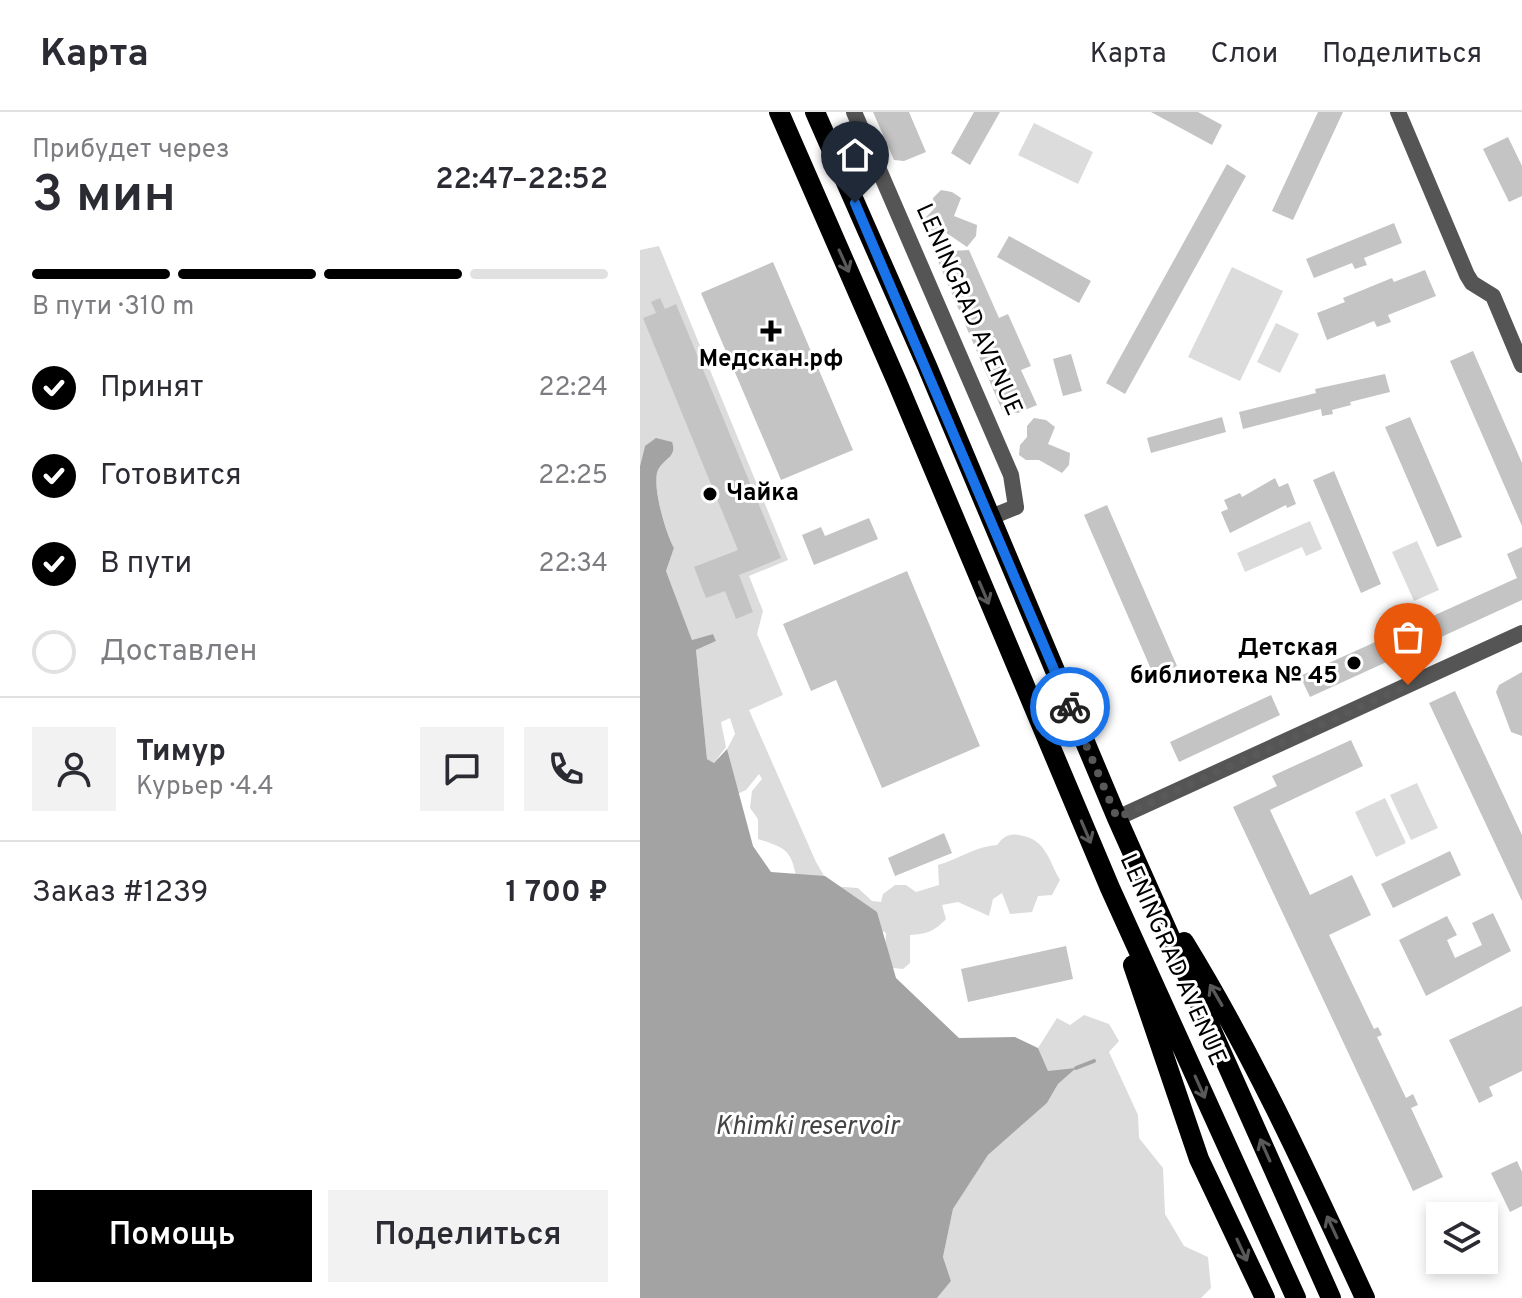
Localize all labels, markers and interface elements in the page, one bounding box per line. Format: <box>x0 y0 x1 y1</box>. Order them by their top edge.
text: Карта <box>40 31 149 80</box>
text: Карта <box>1090 37 1166 73</box>
text: Слои <box>1210 37 1278 73</box>
text: Поделиться <box>1322 37 1482 73</box>
pin <box>821 121 889 203</box>
icon: home <box>833 133 877 177</box>
text: Прибудет через <box>32 134 230 167</box>
text: 22:47–22:52 <box>435 162 608 199</box>
text: 3 мин <box>32 164 176 230</box>
street label: LENINGRAD AVENUE <box>908 200 1028 420</box>
one-way arrow <box>837 248 852 272</box>
text: В пути · 310 m <box>32 291 194 324</box>
marker: Медскан.рф <box>760 320 782 342</box>
place label: Медскан.рф <box>699 345 843 375</box>
icon: check <box>32 366 76 410</box>
text: Принят <box>100 370 204 407</box>
text: 22:24 <box>539 372 608 405</box>
icon: check <box>32 454 76 498</box>
text: Готовится <box>100 458 242 495</box>
text: 22:25 <box>538 460 608 493</box>
place label: Чайка <box>726 479 799 509</box>
marker: Чайка <box>701 485 719 503</box>
icon: check <box>32 542 76 586</box>
text: В пути <box>100 546 192 583</box>
text: 22:34 <box>539 548 608 581</box>
one-way arrow <box>978 580 992 605</box>
pin <box>1374 603 1442 685</box>
icon: bag <box>1386 615 1430 659</box>
text: Доставлен <box>100 634 257 671</box>
place label: Детская библиотека № 45 <box>1130 634 1338 692</box>
marker: Детская библиотека № 45 <box>1345 654 1363 672</box>
courier <box>1030 667 1110 747</box>
icon: bike <box>1048 685 1092 729</box>
button: person <box>32 727 116 811</box>
button: chat <box>420 727 504 811</box>
button: phone <box>524 727 608 811</box>
text: Тимур <box>136 734 226 771</box>
text: Курьер · 4.4 <box>136 771 274 804</box>
one-way arrow <box>1079 819 1094 844</box>
street label: LENINGRAD AVENUE <box>1112 850 1232 1070</box>
text: Заказ #1239 <box>32 875 208 912</box>
text: 1 700 ₽ <box>506 875 608 912</box>
one-way arrow <box>1208 984 1224 1007</box>
one-way arrow <box>1193 1074 1208 1098</box>
water label: Khimki reservoir <box>715 1111 901 1144</box>
one-way arrow <box>1257 1138 1272 1162</box>
button: Помощь <box>32 1190 312 1282</box>
button: Поделиться <box>328 1190 608 1282</box>
map controls <box>1426 1202 1498 1274</box>
button: layers <box>1426 1202 1498 1274</box>
one-way arrow <box>1324 1215 1339 1240</box>
one-way arrow <box>1235 1238 1250 1262</box>

